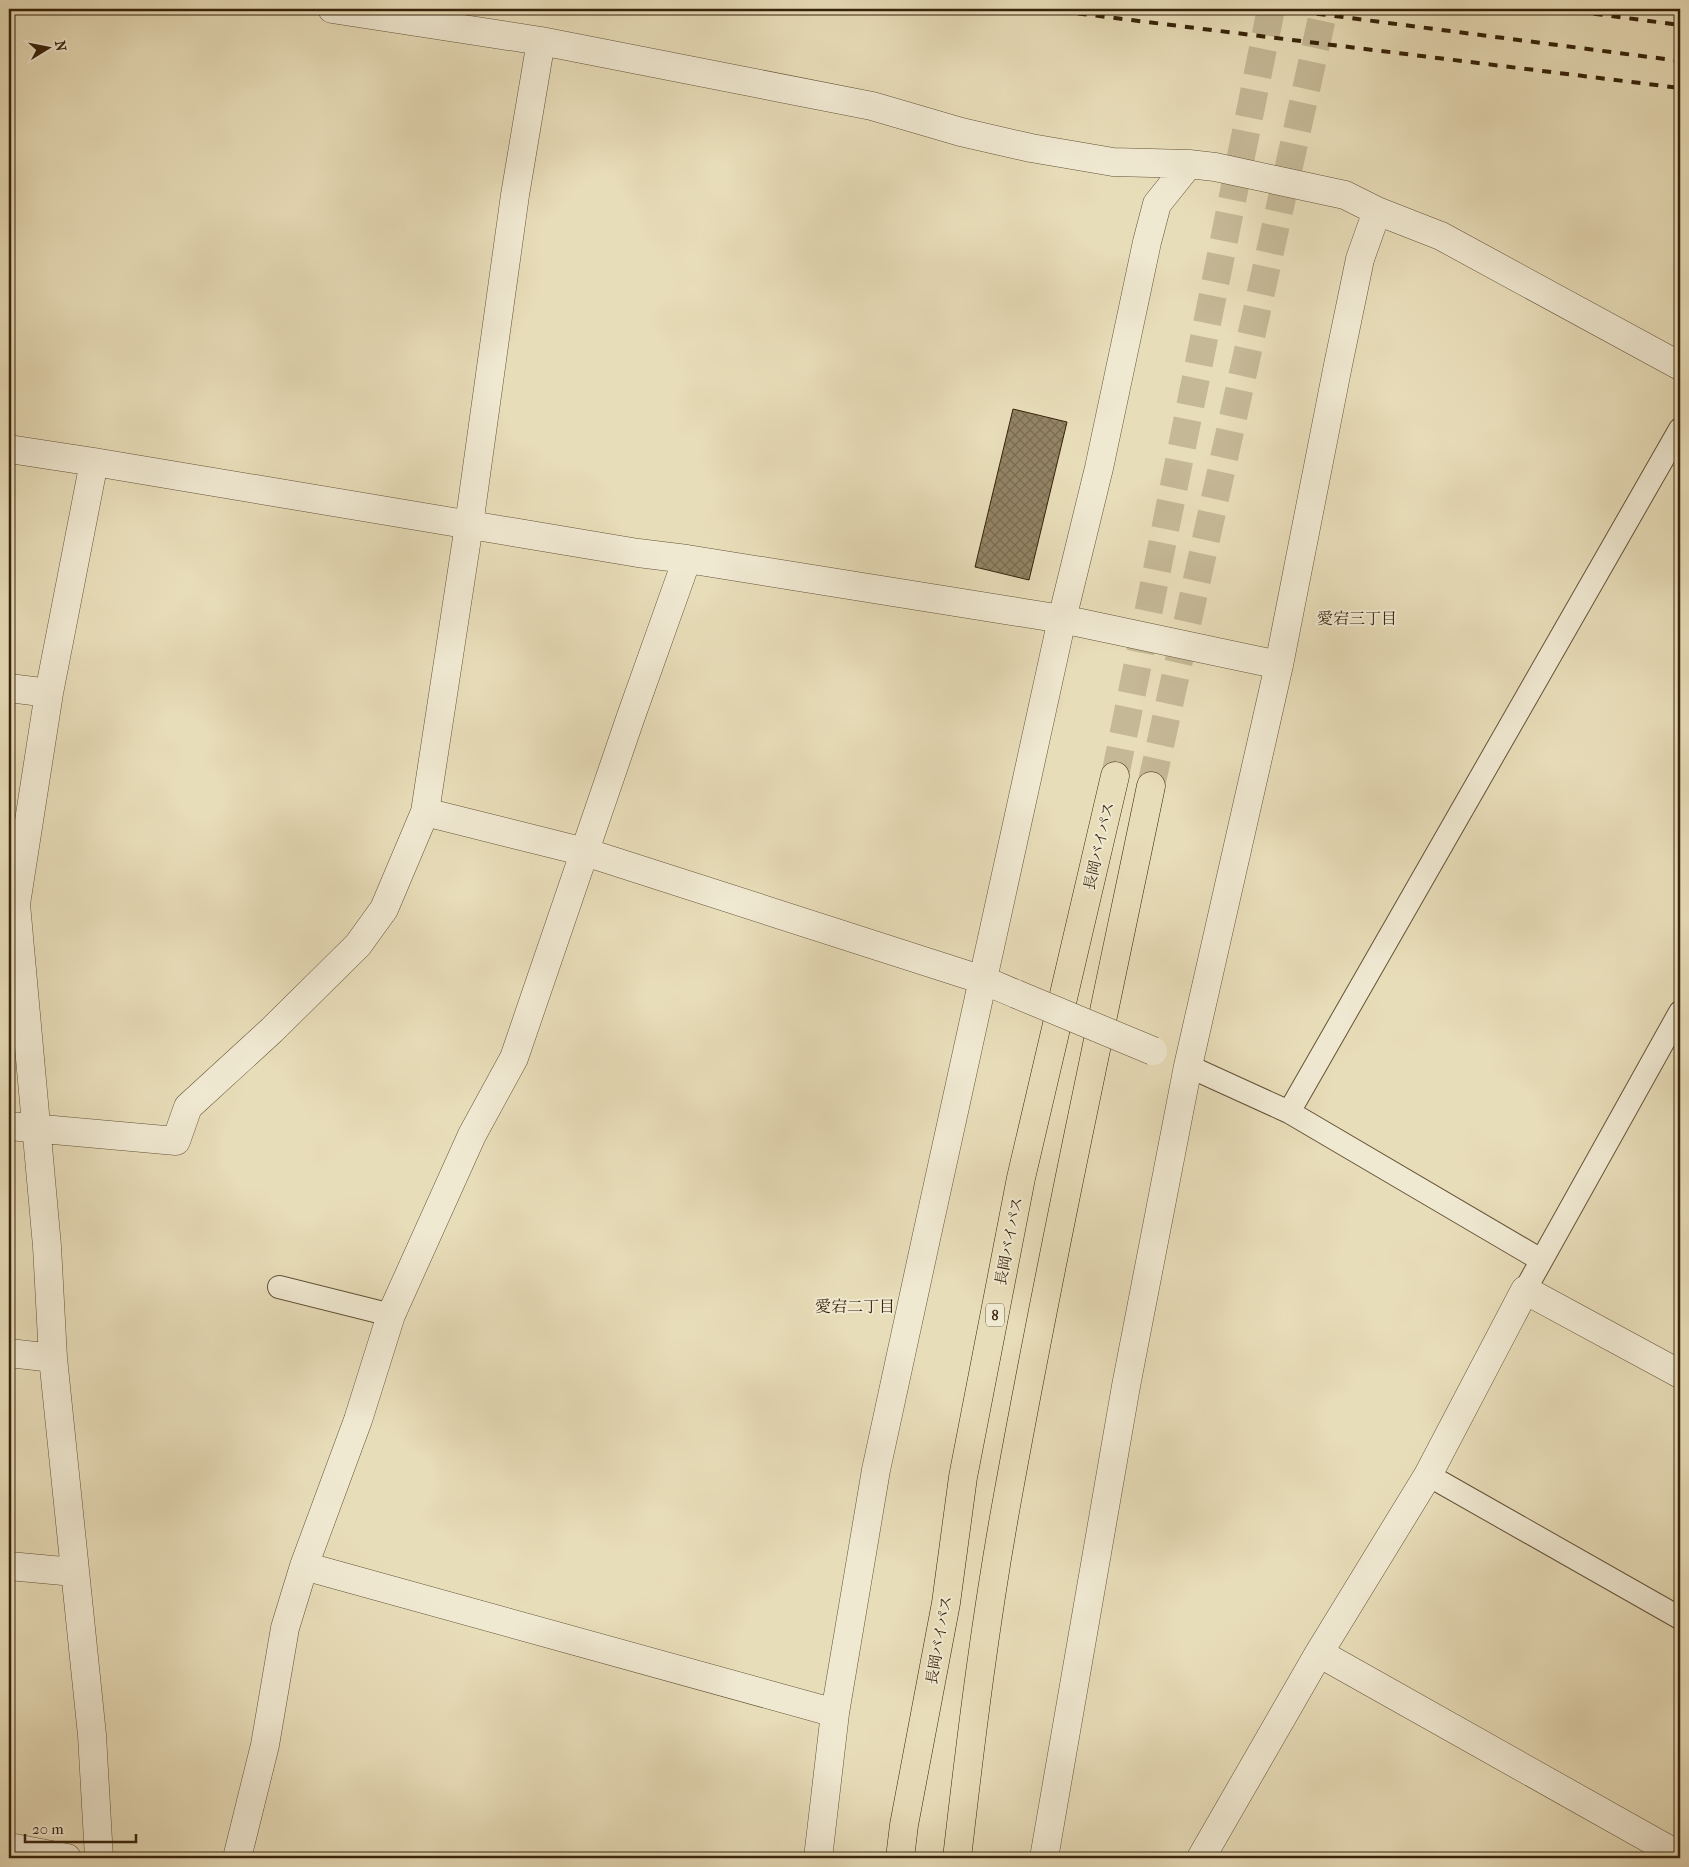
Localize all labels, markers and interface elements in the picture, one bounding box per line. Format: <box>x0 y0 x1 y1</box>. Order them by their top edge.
north arrow <box>22 22 72 72</box>
text: N <box>51 39 70 53</box>
district label: 愛宕三丁目 <box>1317 609 1397 628</box>
street label: 長岡バイパス <box>1080 800 1118 892</box>
street label: 長岡バイパス <box>992 1195 1026 1287</box>
district label: 愛宕二丁目 <box>815 1297 895 1316</box>
road number: 8 <box>986 1304 1004 1326</box>
street label: 長岡バイパス <box>922 1594 956 1686</box>
scale bar <box>25 1812 136 1844</box>
text: 20 m <box>32 1820 64 1838</box>

